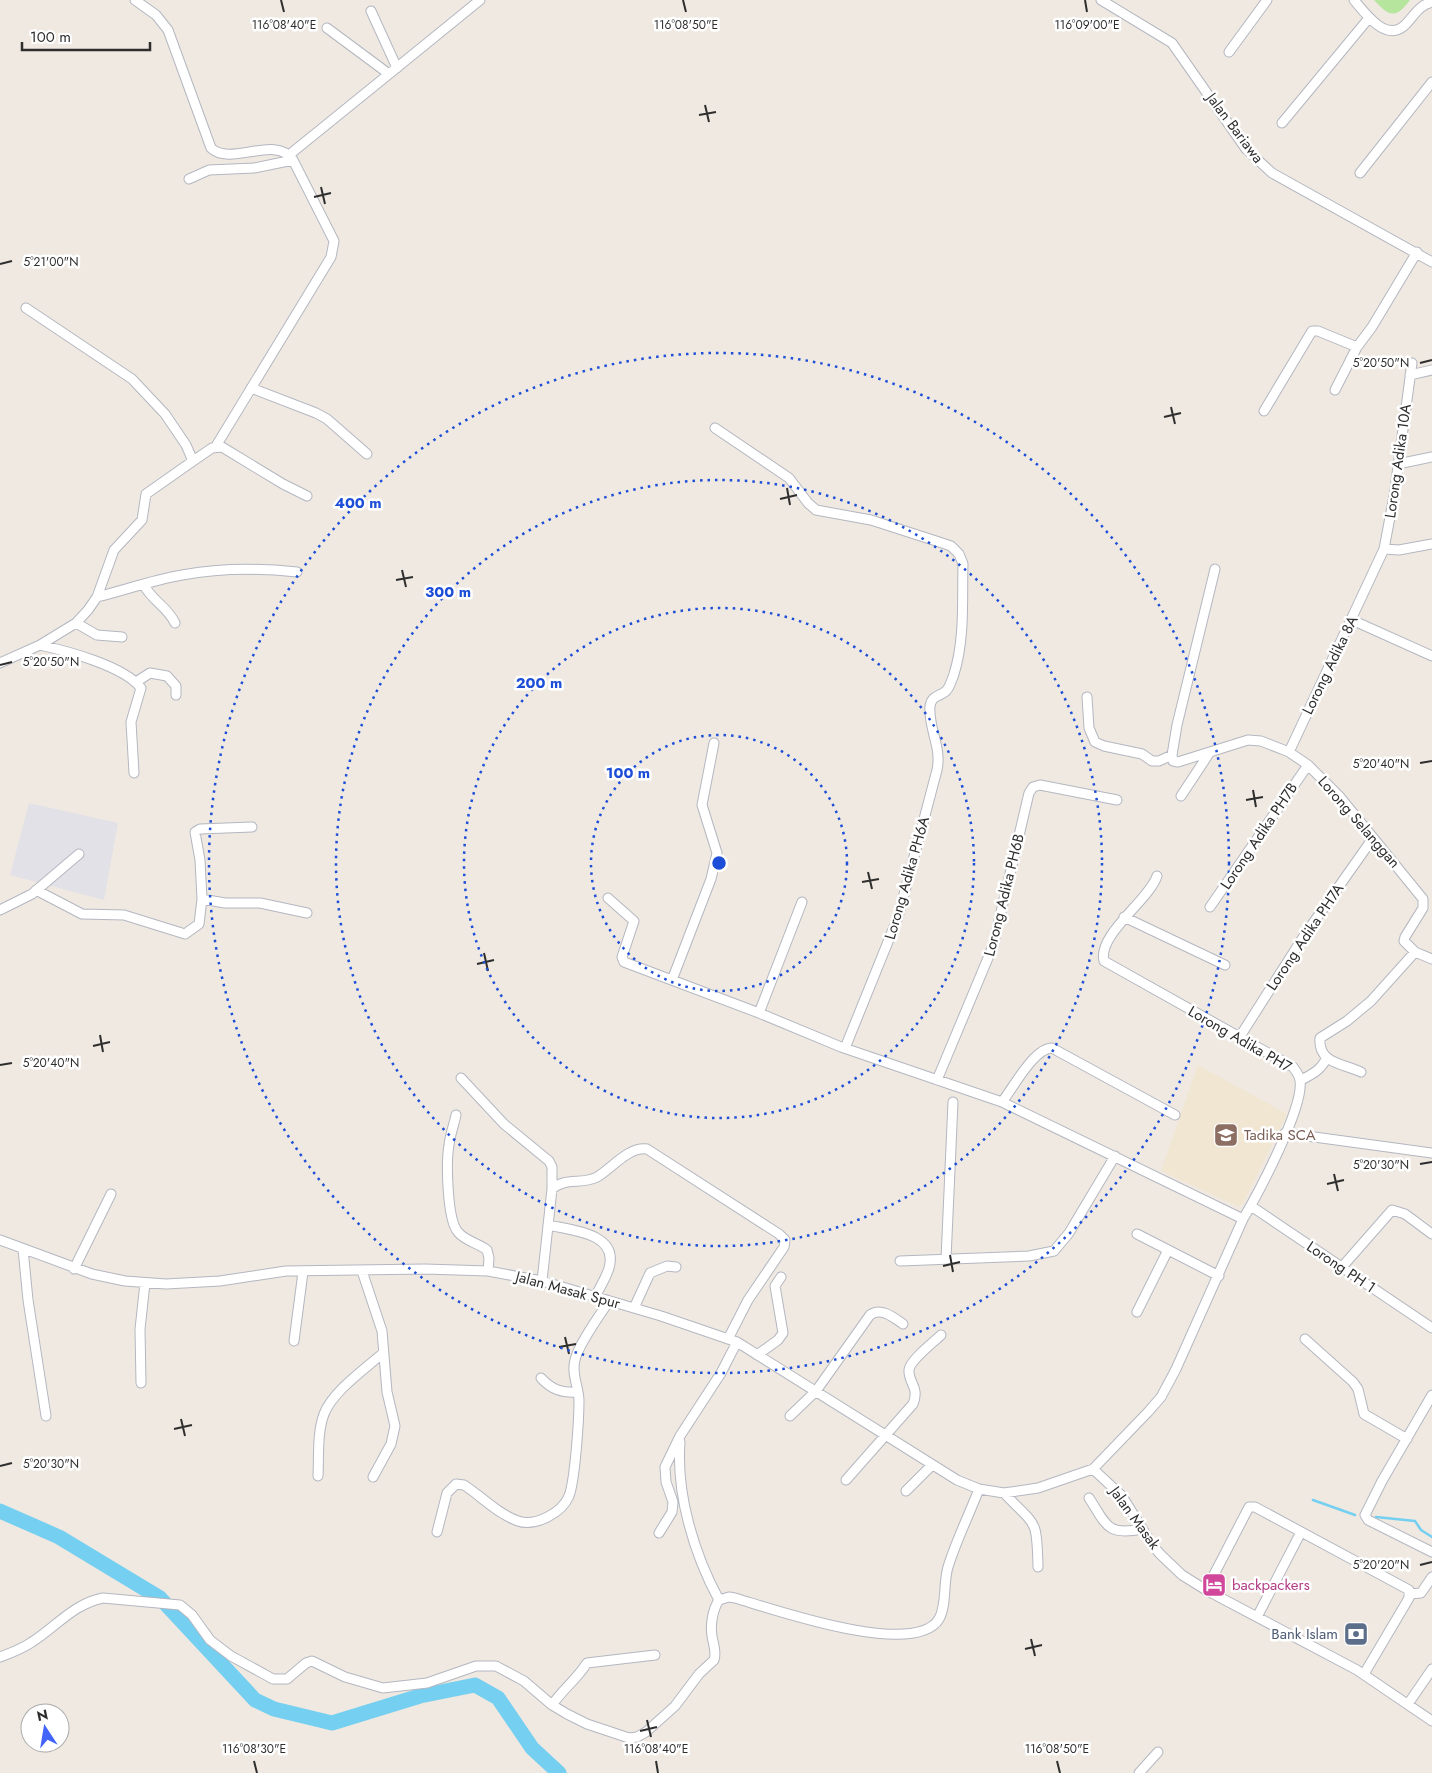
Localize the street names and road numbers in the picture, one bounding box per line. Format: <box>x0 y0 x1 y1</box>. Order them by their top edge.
street label: Jalan Bariawa <box>1200 87 1269 168</box>
street label: Lorong Adika 10A <box>1379 402 1417 520</box>
street label: Lorong Adika 8A <box>1297 612 1363 718</box>
street label: Lorong Selanggan <box>1313 771 1405 873</box>
street label: Lorong Adika PH7B <box>1215 778 1303 894</box>
street label: Lorong Adika PH6A <box>879 814 935 942</box>
street label: Lorong Adika PH6B <box>978 831 1030 959</box>
street label: Lorong Adika PH7A <box>1261 879 1349 995</box>
street label: Lorong Adika PH7 <box>1184 1000 1296 1078</box>
street label: Lorong PH 1 <box>1302 1236 1380 1298</box>
street label: Jalan Masak Spur <box>511 1265 624 1315</box>
street label: Jalan Masak <box>1103 1480 1166 1554</box>

